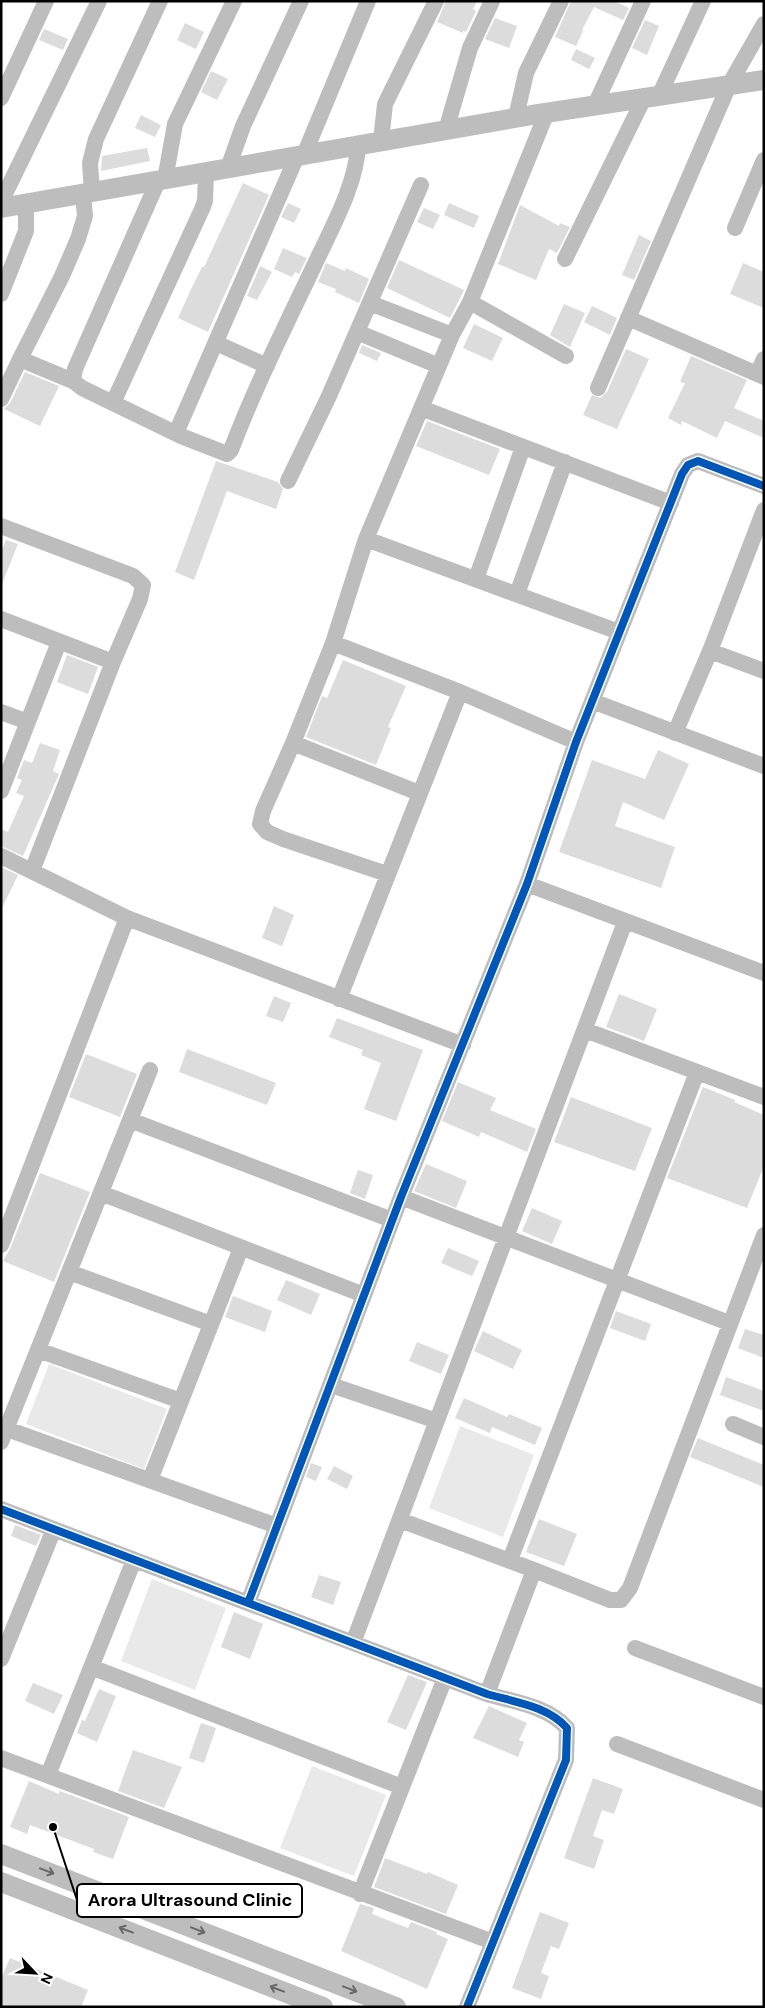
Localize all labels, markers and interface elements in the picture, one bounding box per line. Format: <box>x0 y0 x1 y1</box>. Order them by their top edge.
one-way arrow <box>39 1867 54 1877</box>
callout: Arora Ultrasound Clinic <box>77 1884 302 1917</box>
text: Arora Ultrasound Clinic <box>88 1888 292 1912</box>
one-way arrow <box>119 1925 134 1935</box>
one-way arrow <box>190 1926 205 1935</box>
north arrow <box>10 1948 60 1998</box>
text: N <box>36 1970 57 1987</box>
one-way arrow <box>270 1984 286 1993</box>
one-way arrow <box>342 1985 357 1994</box>

